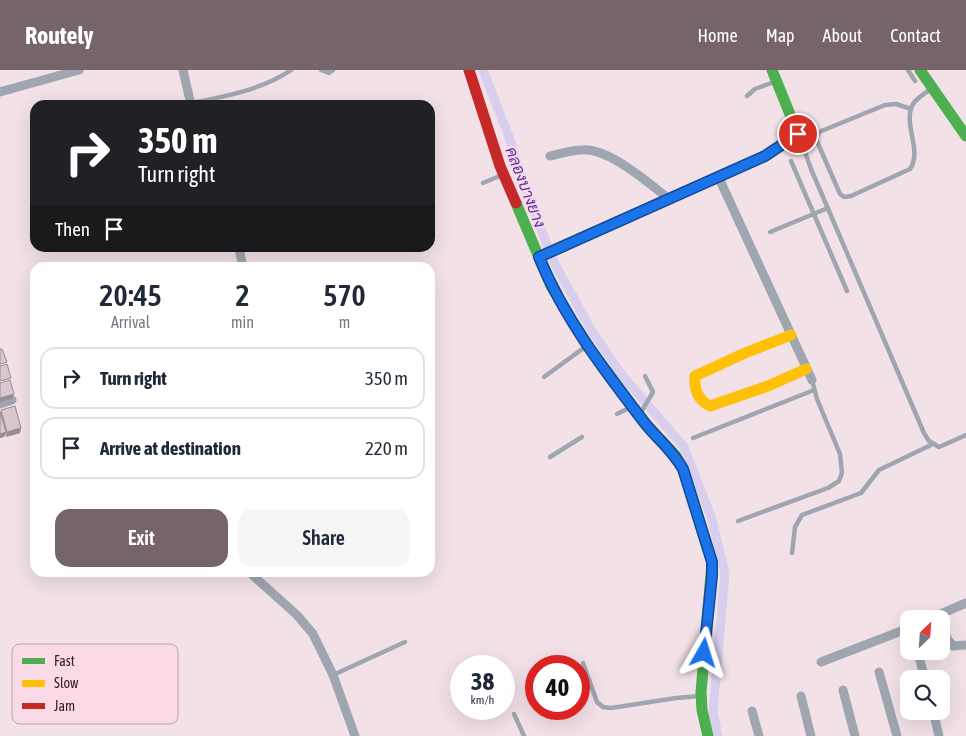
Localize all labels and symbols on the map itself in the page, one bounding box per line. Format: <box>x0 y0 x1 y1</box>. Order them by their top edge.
pin <box>777 113 819 155</box>
water label: คลองบางยาง <box>502 144 550 230</box>
north arrow <box>900 610 950 660</box>
position arrow <box>677 626 729 678</box>
legend <box>12 644 178 724</box>
text: Fast <box>54 653 75 669</box>
speed limit sign: 40 <box>525 655 590 720</box>
text: Slow <box>54 675 79 691</box>
text: Jam <box>54 698 75 714</box>

